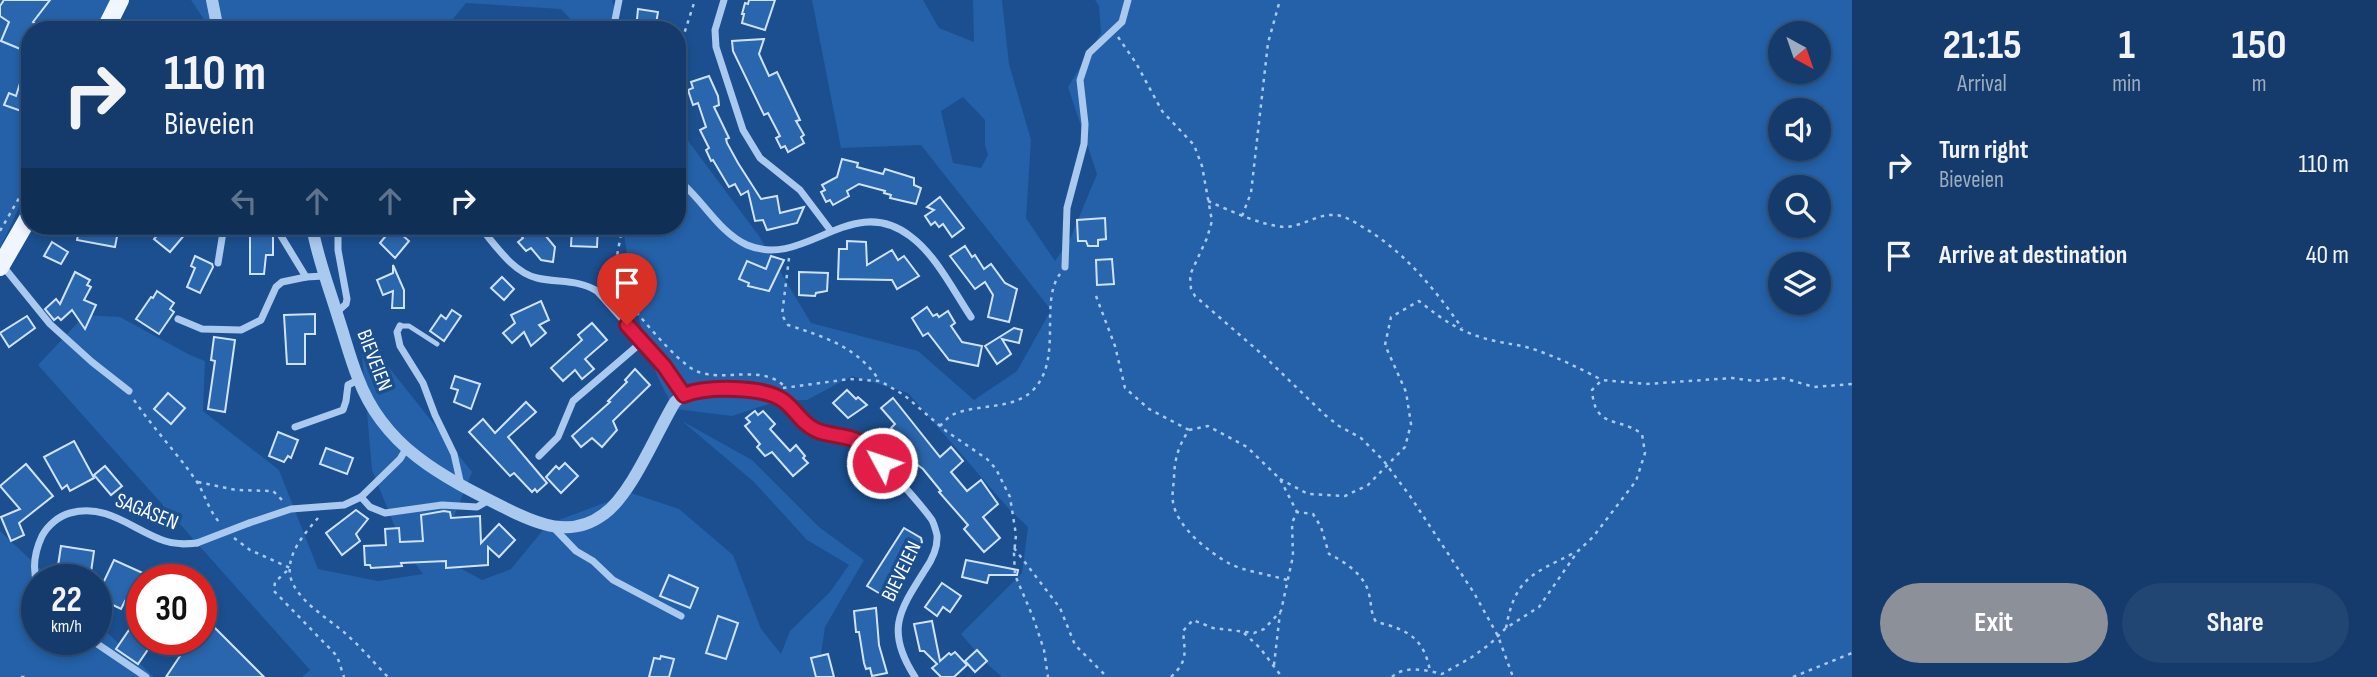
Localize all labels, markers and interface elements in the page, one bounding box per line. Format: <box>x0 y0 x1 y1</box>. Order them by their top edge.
text: 21:15 <box>1942 20 2022 71</box>
text: 1 <box>2118 20 2135 71</box>
text: 150 <box>2232 20 2287 71</box>
north arrow <box>1768 21 1830 84</box>
map controls <box>1768 21 1831 315</box>
text: 110 m <box>164 45 266 104</box>
icon: right <box>49 49 140 140</box>
text: Arrival <box>1957 70 2007 98</box>
text: min <box>2112 70 2141 98</box>
text: m <box>2252 70 2266 98</box>
button: sound <box>1768 98 1831 161</box>
text: Bieveien <box>164 105 254 144</box>
text: Turn right <box>1939 135 2028 166</box>
icon: right <box>1880 146 1918 184</box>
text: 110 m <box>2298 149 2349 180</box>
text: Bieveien <box>1939 166 2004 194</box>
button: search <box>1768 175 1831 238</box>
icon: left <box>225 182 263 220</box>
icon: ahead <box>298 182 336 220</box>
icon: ahead <box>371 182 409 220</box>
icon: right <box>444 182 482 220</box>
icon: arrive <box>1880 237 1918 275</box>
text: Arrive at destination <box>1939 240 2127 271</box>
text: 40 m <box>2306 240 2349 271</box>
button: layers <box>1768 252 1831 315</box>
pin <box>597 253 657 325</box>
icon: arrive <box>608 264 646 302</box>
street label: BIEVEIEN <box>351 326 398 395</box>
position arrow <box>845 426 919 500</box>
street label: SAGÅSEN <box>112 488 182 535</box>
street label: BIEVEIEN <box>876 537 927 605</box>
speed limit sign: 30 <box>126 564 217 655</box>
text: 22 <box>51 579 82 622</box>
button: Exit <box>1880 583 2108 663</box>
button: Share <box>2122 583 2349 663</box>
text: km/h <box>51 616 82 637</box>

